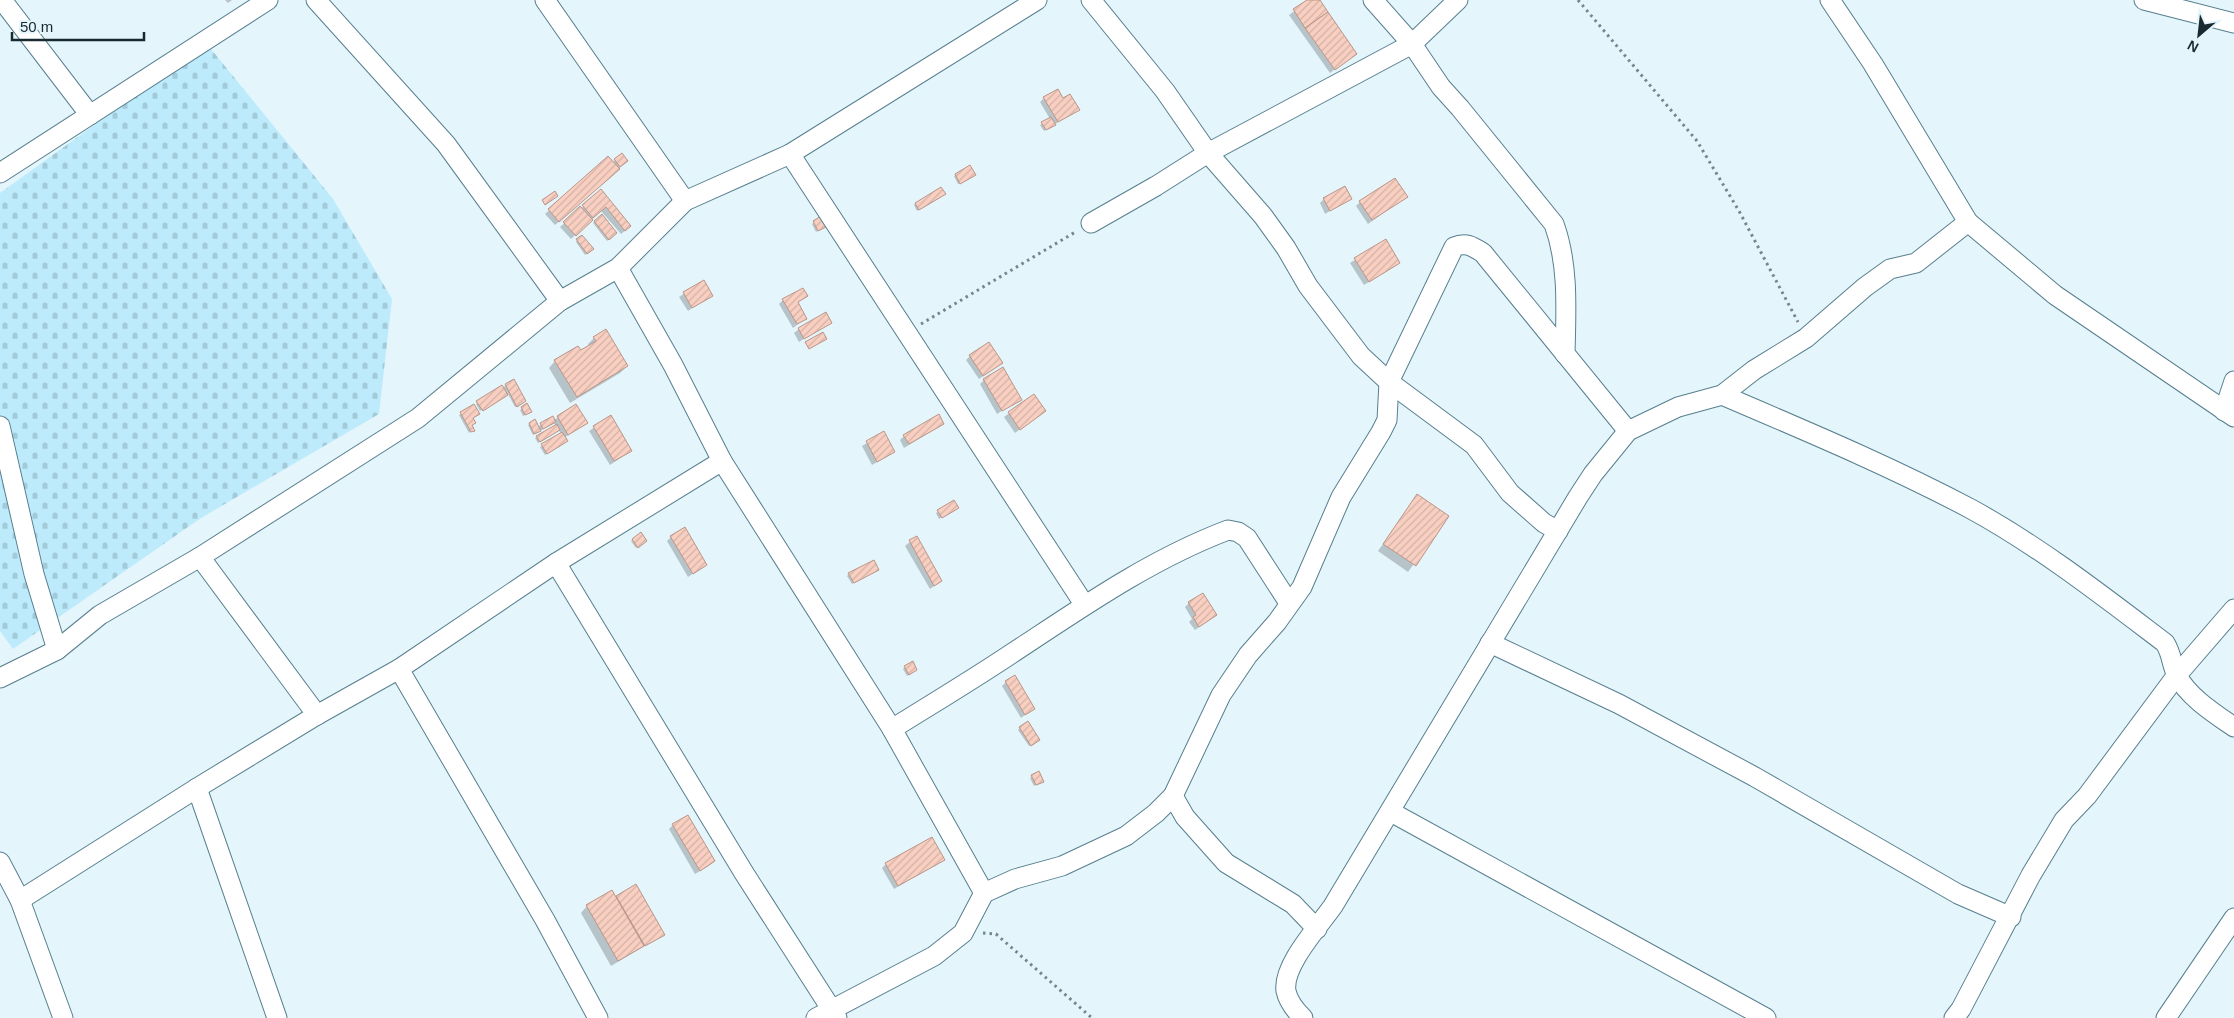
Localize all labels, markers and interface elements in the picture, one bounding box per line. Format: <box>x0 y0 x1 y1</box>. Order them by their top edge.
scale bar <box>12 10 145 42</box>
north arrow <box>2174 10 2224 60</box>
text: 50 m <box>20 18 53 35</box>
text: N <box>2185 37 2201 56</box>

